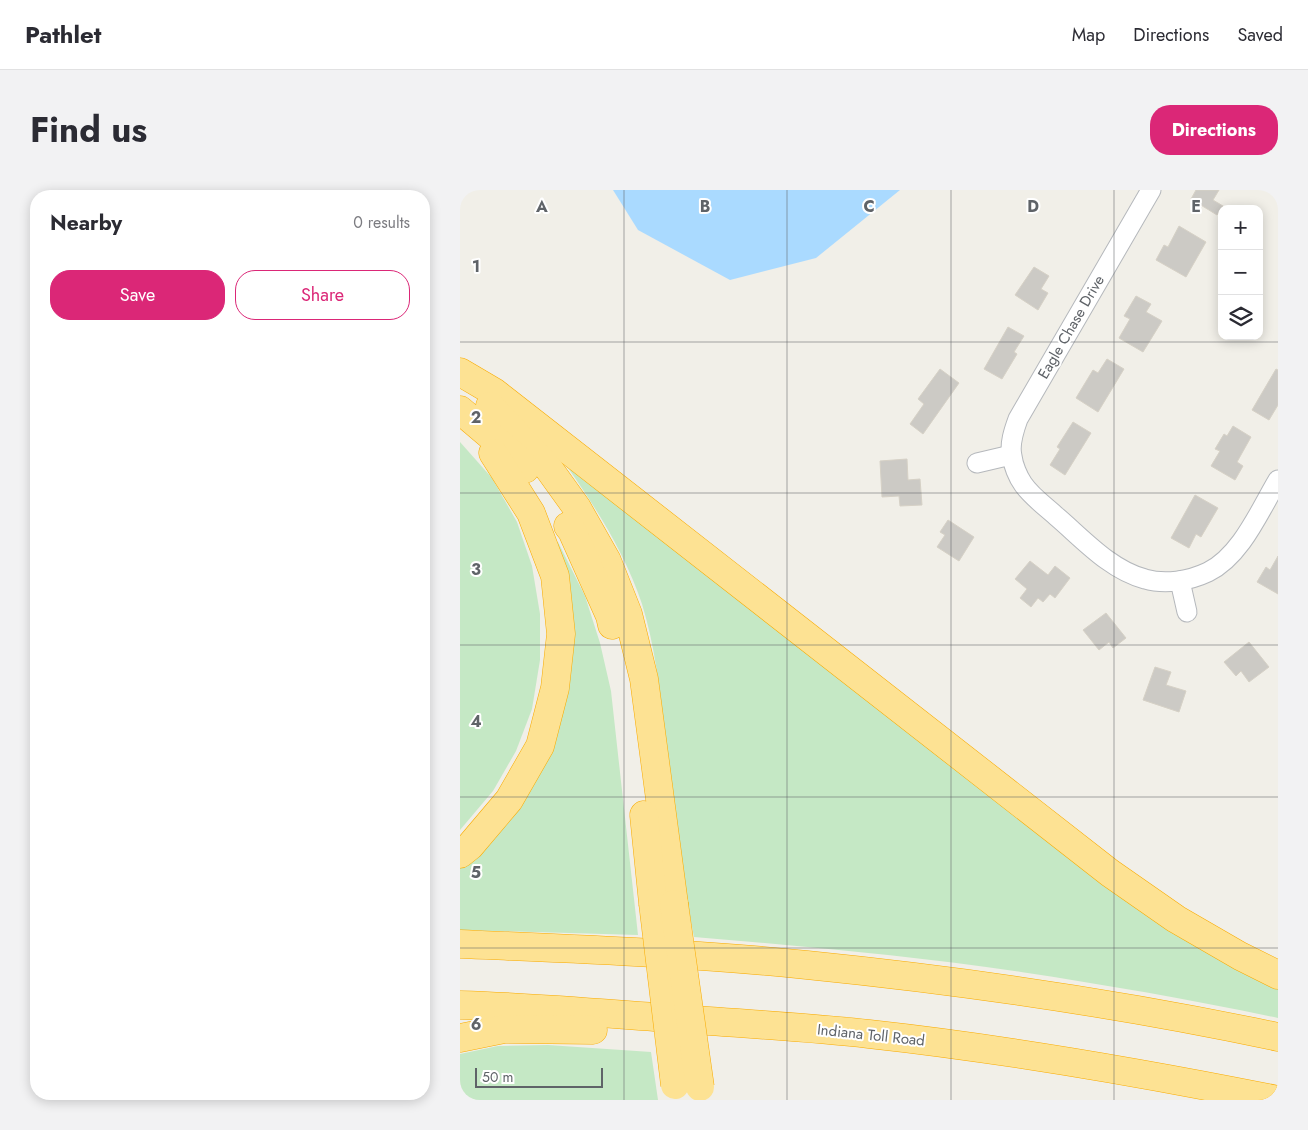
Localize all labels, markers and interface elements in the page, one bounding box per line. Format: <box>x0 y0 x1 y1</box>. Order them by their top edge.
text: Pathlet <box>25 17 101 52</box>
text: Map <box>1072 22 1105 48</box>
text: Directions <box>1133 22 1209 48</box>
text: Saved <box>1237 22 1283 48</box>
text: Find us <box>30 105 147 155</box>
button: Directions <box>1150 105 1278 155</box>
text: A <box>535 195 548 218</box>
text: B <box>700 195 710 218</box>
text: C <box>863 195 875 218</box>
text: D <box>1027 195 1039 218</box>
text: E <box>1191 195 1201 218</box>
map controls <box>1218 205 1263 340</box>
button: + <box>1218 205 1263 250</box>
text: Nearby <box>50 208 122 238</box>
text: 0 results <box>353 211 410 234</box>
button: − <box>1218 250 1263 295</box>
text: 1 <box>472 255 480 278</box>
button: Save <box>50 270 225 320</box>
button: Share <box>235 270 410 320</box>
street label: Eagle Chase Drive <box>1032 271 1110 383</box>
button: layers <box>1218 295 1263 340</box>
text: 2 <box>471 406 481 429</box>
text: 3 <box>471 558 481 581</box>
text: 4 <box>470 710 482 733</box>
text: 5 <box>471 861 481 884</box>
text: 6 <box>471 1013 481 1036</box>
street label: Indiana Toll Road <box>816 1018 926 1052</box>
scale bar <box>475 1065 602 1088</box>
text: 50 m <box>482 1067 513 1087</box>

